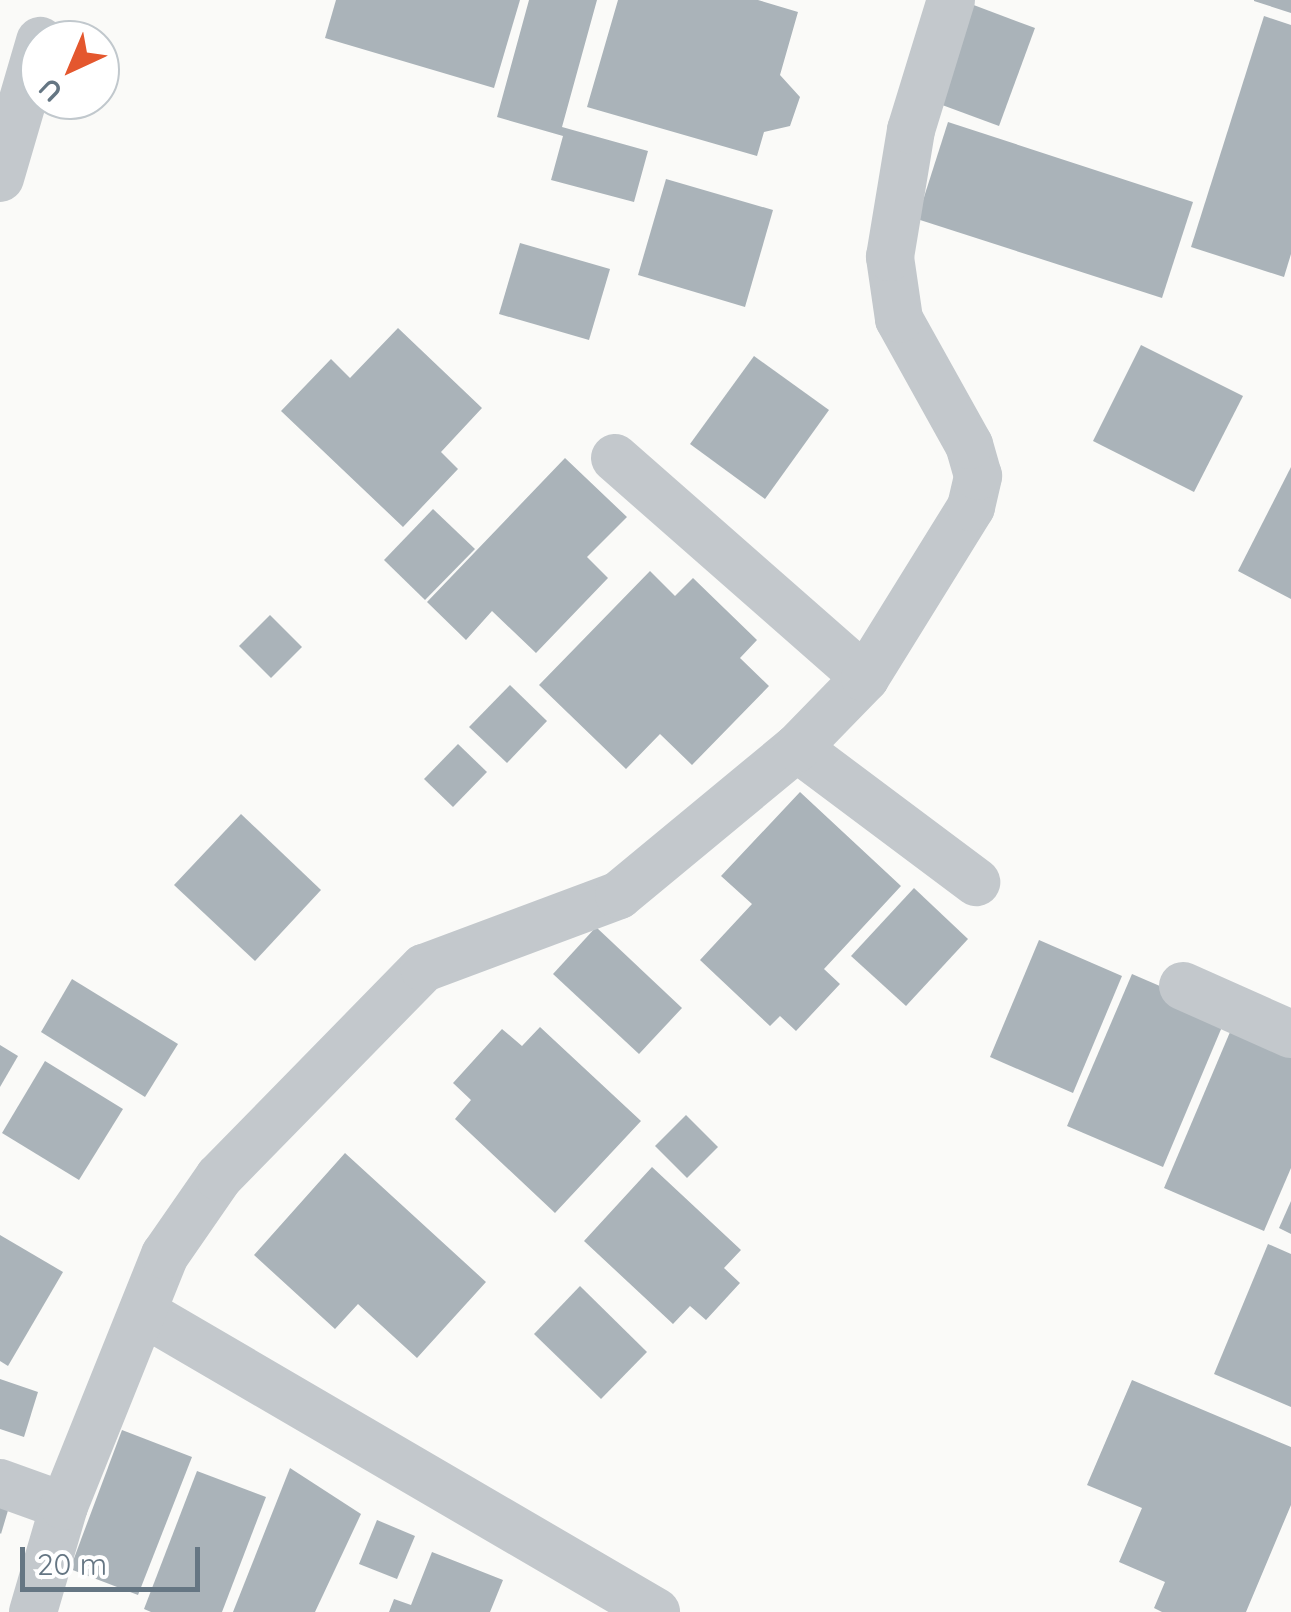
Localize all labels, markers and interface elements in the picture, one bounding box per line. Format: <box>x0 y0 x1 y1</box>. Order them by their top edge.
north arrow <box>20 20 120 120</box>
text: U <box>31 71 69 110</box>
scale bar <box>25 1527 205 1589</box>
text: 20 m <box>37 1545 107 1583</box>

